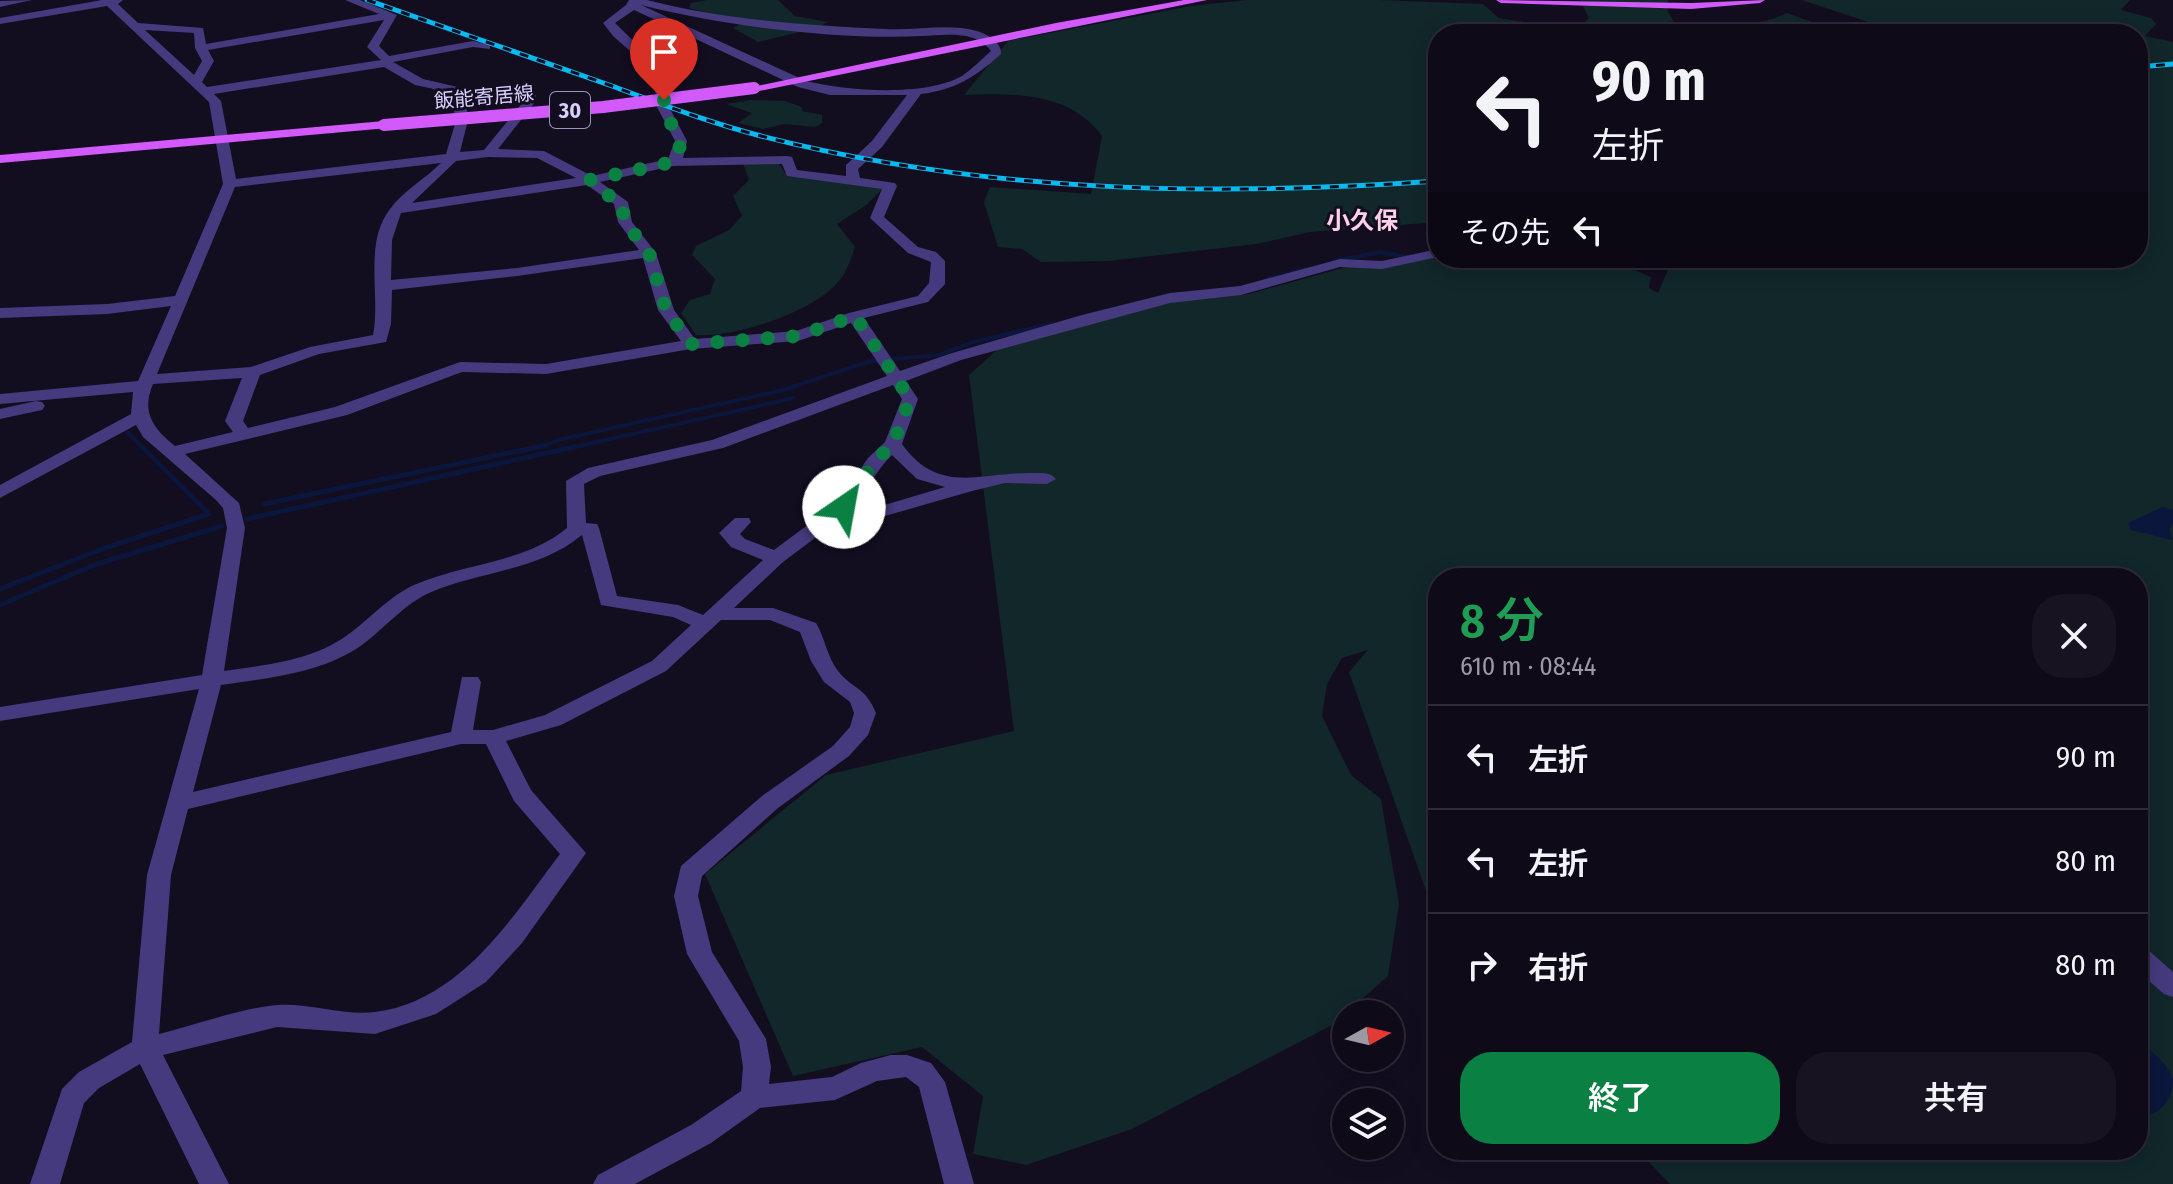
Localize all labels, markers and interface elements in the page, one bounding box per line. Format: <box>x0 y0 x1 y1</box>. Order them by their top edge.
pin <box>630 18 698 100</box>
icon: arrive <box>642 30 686 74</box>
text: 90 m <box>1592 48 1706 115</box>
icon: left <box>1460 56 1564 160</box>
street label: 飯能寄居線 <box>433 81 535 113</box>
road number: 30 <box>550 92 590 128</box>
text: 左折 <box>1592 124 1664 168</box>
district label: 小久保 <box>1326 207 1398 235</box>
icon: left <box>1566 208 1610 252</box>
text: その先 <box>1460 215 1550 251</box>
position arrow <box>802 465 886 549</box>
text: 8 分 <box>1460 592 1543 650</box>
button: close <box>2032 594 2116 678</box>
text: 610 m · 08:44 <box>1460 651 1596 682</box>
icon: left <box>1460 735 1504 779</box>
text: 90 m <box>2056 739 2116 775</box>
text: 左折 <box>1528 742 1588 778</box>
icon: left <box>1460 839 1504 883</box>
text: 80 m <box>2055 843 2116 879</box>
text: 左折 <box>1528 846 1588 882</box>
icon: right <box>1460 943 1504 987</box>
text: 80 m <box>2055 947 2116 983</box>
text: 右折 <box>1528 950 1588 986</box>
north arrow <box>1332 1000 1404 1072</box>
map controls <box>1332 1000 1404 1160</box>
button: 終了 <box>1460 1052 1780 1144</box>
button: 共有 <box>1796 1052 2116 1144</box>
button: layers <box>1332 1088 1404 1160</box>

